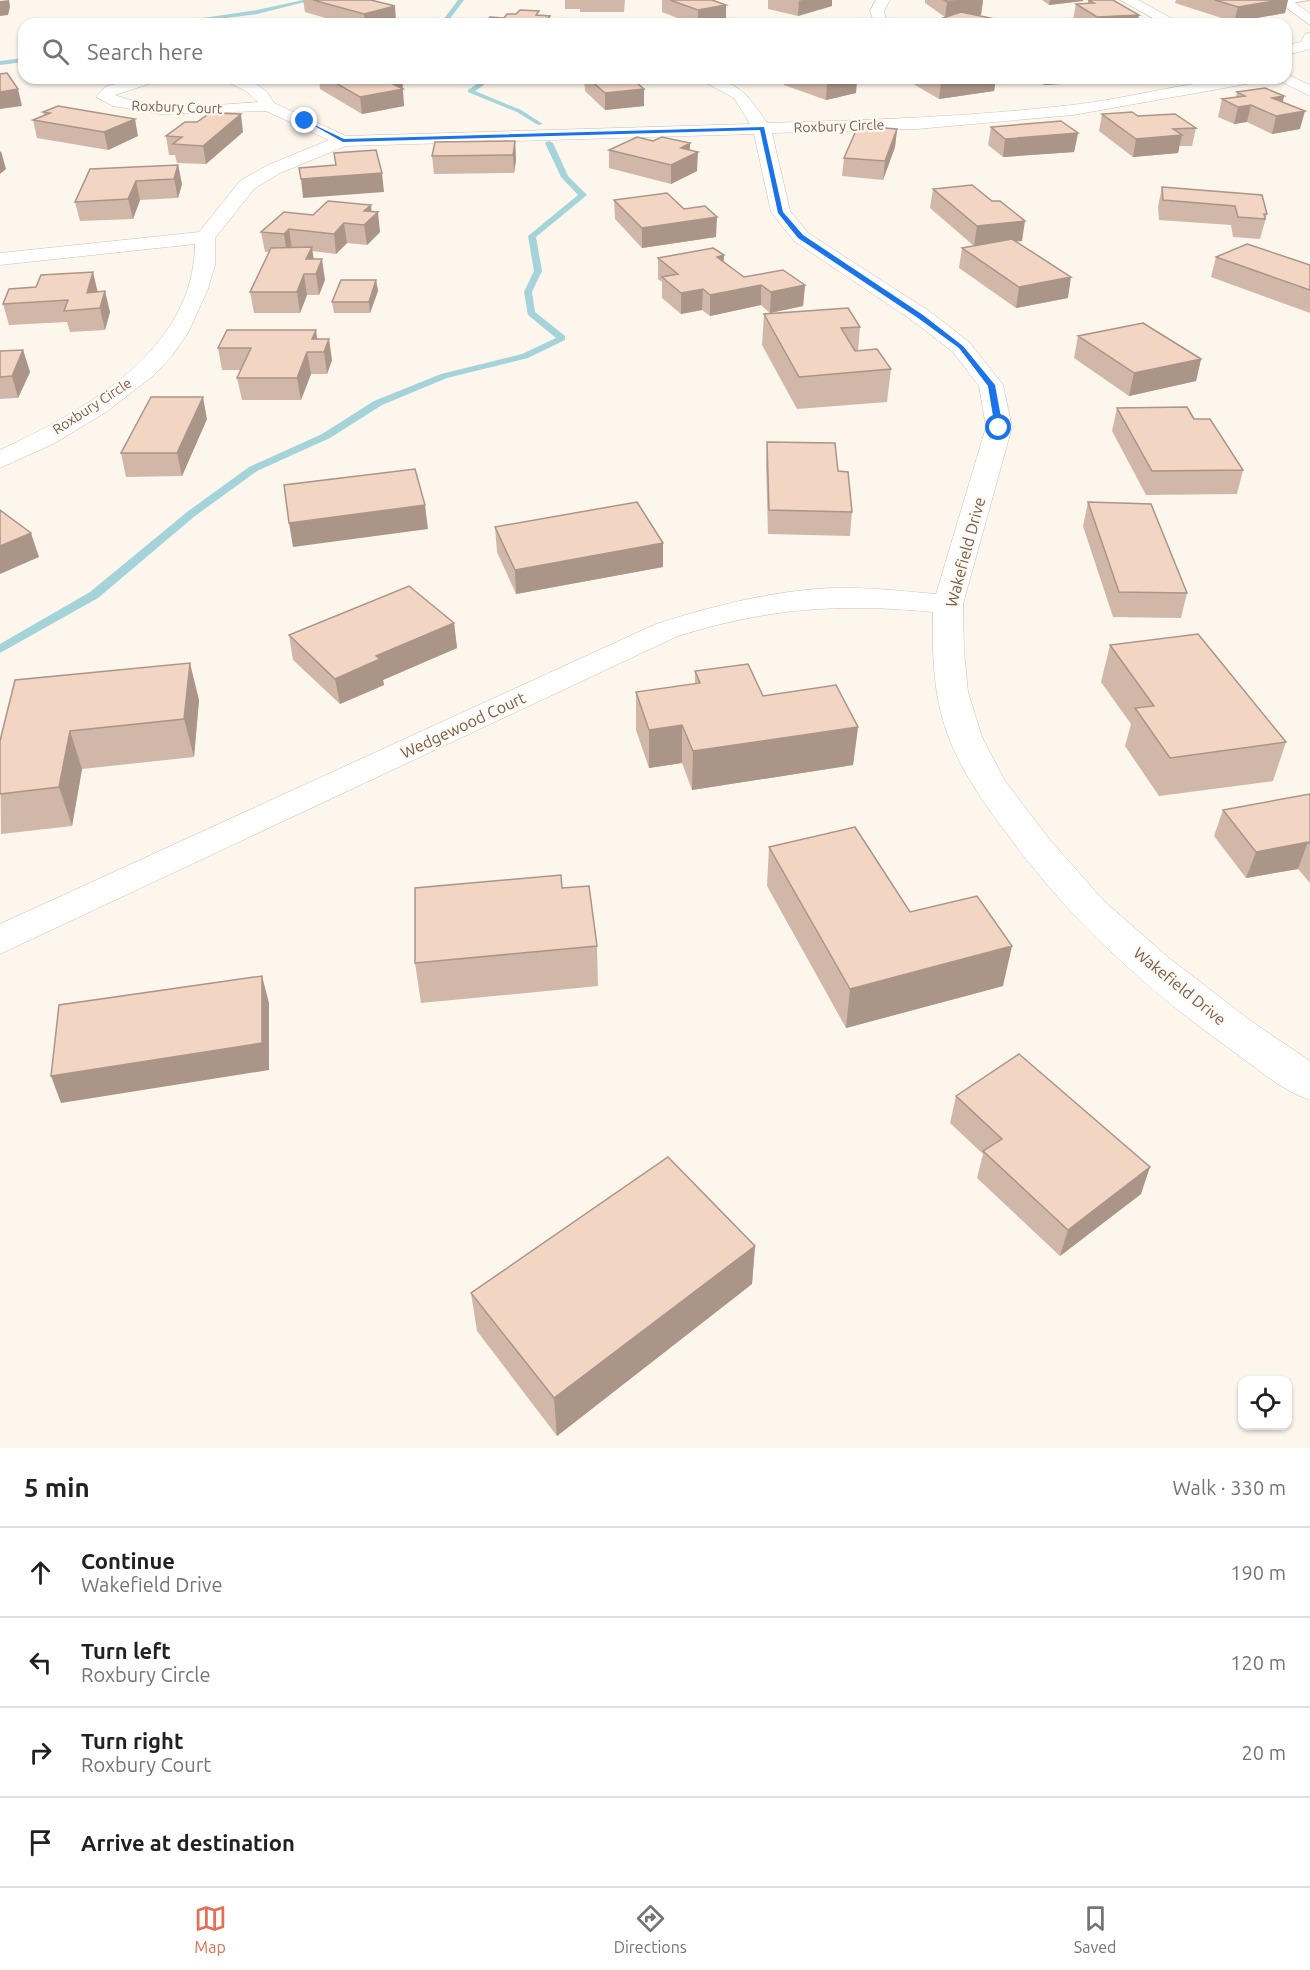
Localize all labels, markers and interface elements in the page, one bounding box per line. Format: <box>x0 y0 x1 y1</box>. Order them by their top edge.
search box <box>18 18 1292 84</box>
icon: search <box>39 35 72 68</box>
text: Search here <box>87 39 203 64</box>
street label: Roxbury Court <box>131 97 223 117</box>
route end <box>291 107 317 133</box>
street label: Roxbury Circle <box>793 116 885 136</box>
street label: Roxbury Circle <box>50 375 134 437</box>
route start <box>985 414 1011 440</box>
street label: Wakefield Drive <box>942 495 988 609</box>
street label: Wedgewood Court <box>398 688 529 762</box>
street label: Wakefield Drive <box>1130 943 1230 1029</box>
map controls <box>1238 1376 1292 1430</box>
button: locate <box>1238 1376 1292 1430</box>
text: 5 min <box>24 1473 90 1502</box>
text: Walk · 330 m <box>1173 1476 1286 1499</box>
text: Continue <box>81 1548 175 1573</box>
icon: ahead <box>24 1556 57 1589</box>
text: 190 m <box>1230 1561 1286 1584</box>
text: Wakefield Drive <box>81 1573 223 1596</box>
text: Turn left <box>81 1638 171 1663</box>
icon: left <box>24 1646 57 1679</box>
text: 120 m <box>1230 1651 1286 1674</box>
text: Roxbury Circle <box>81 1663 211 1686</box>
text: Turn right <box>81 1728 183 1753</box>
icon: right <box>24 1736 57 1769</box>
text: 20 m <box>1242 1741 1286 1764</box>
text: Roxbury Court <box>81 1753 211 1776</box>
icon: arrive <box>24 1826 57 1859</box>
text: Arrive at destination <box>81 1830 295 1855</box>
tab: Map <box>194 1902 227 1956</box>
tab: Directions <box>614 1902 687 1956</box>
tab: Saved <box>1074 1902 1116 1956</box>

